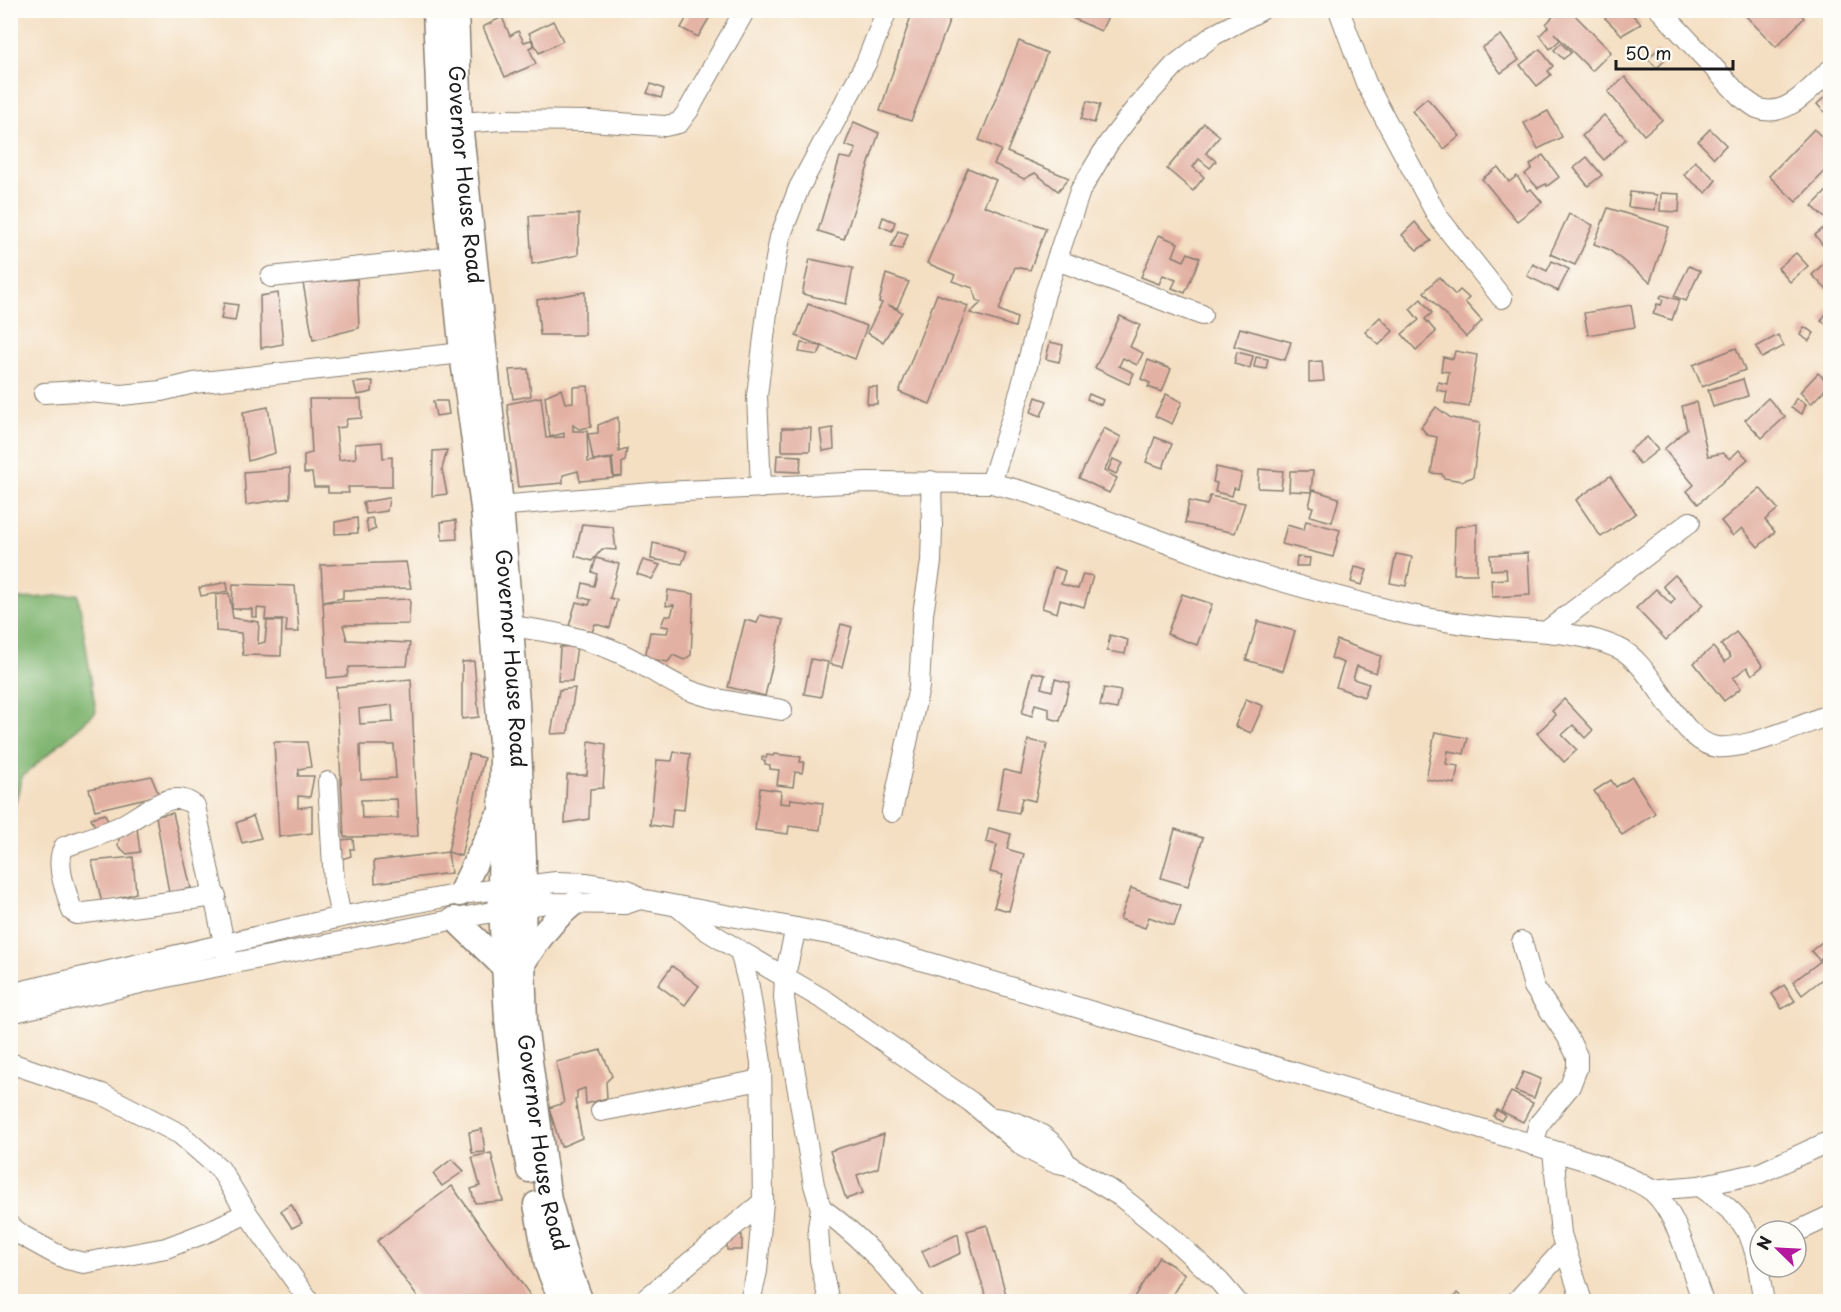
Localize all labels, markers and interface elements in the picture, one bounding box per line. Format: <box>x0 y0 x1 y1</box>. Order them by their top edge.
scale bar <box>1616 33 1733 71</box>
text: 50 m <box>1625 39 1672 66</box>
street label: Governor House Road <box>442 65 493 285</box>
street label: Governor House Road <box>489 548 536 768</box>
street label: Governor House Road <box>511 1032 579 1254</box>
north arrow <box>1748 1219 1808 1279</box>
text: N <box>1750 1232 1777 1253</box>

